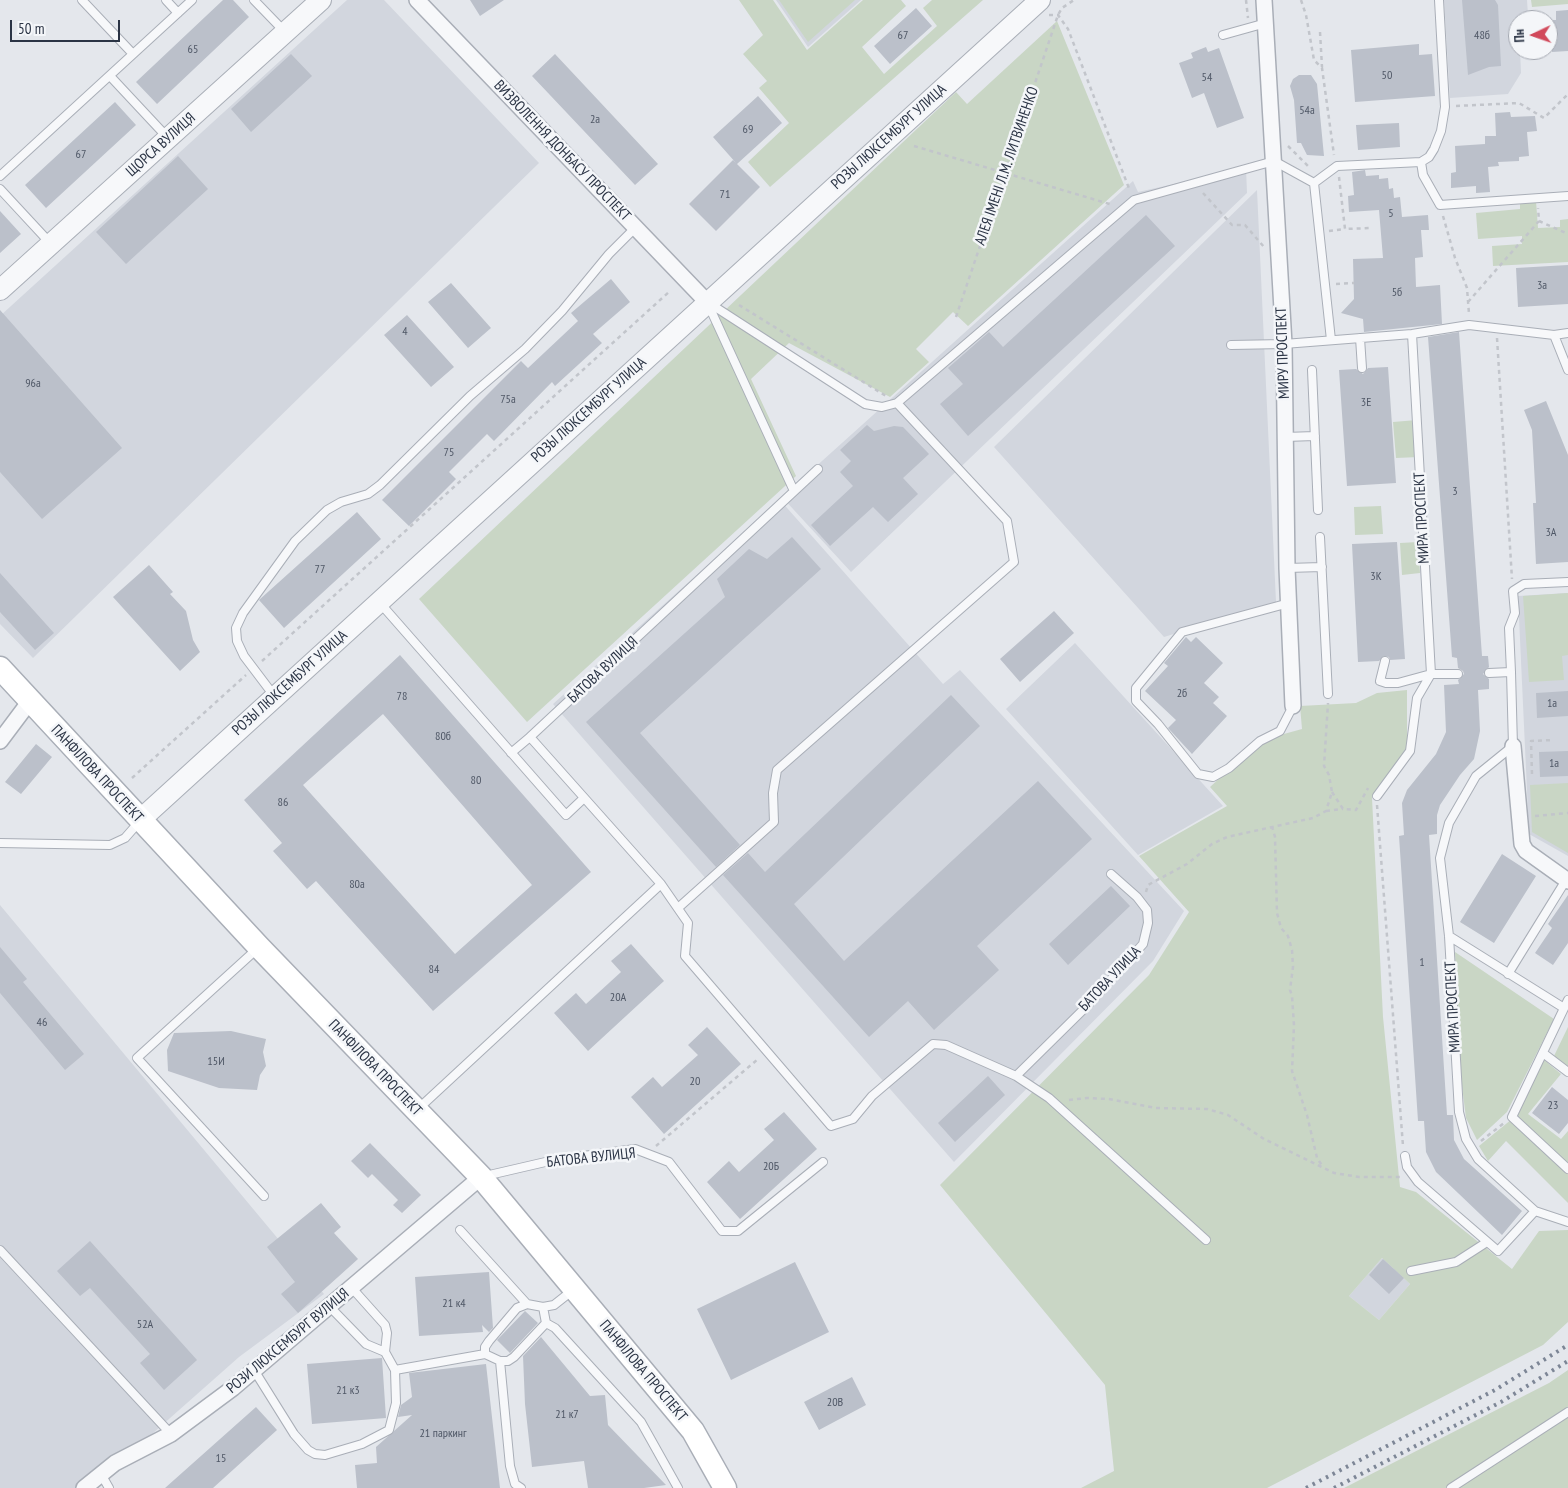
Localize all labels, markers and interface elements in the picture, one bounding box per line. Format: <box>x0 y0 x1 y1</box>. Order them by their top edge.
scale bar <box>12 10 122 42</box>
north arrow <box>1508 10 1558 60</box>
text: 50 m <box>18 19 44 38</box>
text: Пн <box>1510 28 1528 43</box>
house number: 67 <box>898 29 908 43</box>
house number: 48б <box>1474 29 1490 43</box>
house number: 65 <box>188 43 198 57</box>
house number: 50 <box>1382 69 1392 83</box>
house number: 54 <box>1202 71 1212 85</box>
street label: ВИЗВОЛЕННЯ ДОНБАСУ ПРОСПЕКТ <box>490 77 634 225</box>
street label: РОЗЫ ЛЮКСЕМБУРГ УЛИЦА <box>828 81 950 193</box>
street label: АЛЕЯ ІМЕНІ Л.М. ЛИТВИНЕНКО <box>971 84 1043 248</box>
house number: 54а <box>1299 104 1315 118</box>
street label: ЩОРСА ВУЛИЦЯ <box>123 109 199 181</box>
house number: 2а <box>590 113 600 127</box>
house number: 69 <box>743 123 753 137</box>
house number: 67 <box>76 148 86 162</box>
house number: 71 <box>720 188 730 202</box>
house number: 5 <box>1388 207 1394 221</box>
house number: 3а <box>1537 279 1547 293</box>
house number: 5б <box>1392 286 1402 300</box>
street label: МИРУ ПРОСПЕКТ <box>1272 307 1294 399</box>
house number: 4 <box>402 325 408 339</box>
street label: РОЗЫ ЛЮКСЕМБУРГ УЛИЦА <box>528 354 650 466</box>
house number: 96а <box>25 377 41 391</box>
house number: 75а <box>500 393 516 407</box>
house number: 3Е <box>1361 396 1371 410</box>
house number: 75 <box>444 446 454 460</box>
street label: МИРА ПРОСПЕКТ <box>1411 472 1433 564</box>
house number: 3 <box>1452 485 1458 499</box>
house number: 3А <box>1545 526 1557 540</box>
house number: 77 <box>315 563 325 577</box>
house number: 3К <box>1370 570 1382 584</box>
street label: РОЗЫ ЛЮКСЕМБУРГ УЛИЦА <box>229 627 351 739</box>
street label: БАТОВА ВУЛИЦЯ <box>564 633 642 707</box>
house number: 2б <box>1177 687 1187 701</box>
house number: 78 <box>397 690 407 704</box>
house number: 1а <box>1547 697 1557 711</box>
street label: ПАНФІЛОВА ПРОСПЕКТ <box>47 721 147 827</box>
house number: 80б <box>435 730 451 744</box>
house number: 1а <box>1549 757 1559 771</box>
house number: 80 <box>471 774 481 788</box>
house number: 86 <box>278 796 288 810</box>
house number: 80а <box>349 878 365 892</box>
street label: БАТОВА УЛИЦА <box>1075 943 1145 1015</box>
house number: 1 <box>1419 956 1425 970</box>
street label: МИРА ПРОСПЕКТ <box>1442 961 1464 1053</box>
house number: 84 <box>429 963 439 977</box>
house number: 20А <box>610 991 626 1005</box>
house number: 46 <box>37 1016 47 1030</box>
street label: ПАНФІЛОВА ПРОСПЕКТ <box>324 1016 426 1120</box>
house number: 15И <box>207 1055 225 1069</box>
house number: 20 <box>690 1075 700 1089</box>
house number: 23 <box>1548 1099 1558 1113</box>
street label: БАТОВА ВУЛИЦЯ <box>546 1144 636 1172</box>
house number: 20Б <box>763 1160 779 1174</box>
street label: РОЗИ ЛЮКСЕМБУРГ ВУЛИЦЯ <box>223 1285 353 1397</box>
house number: 21 к4 <box>442 1297 466 1311</box>
street label: ПАНФІЛОВА ПРОСПЕКТ <box>595 1317 691 1425</box>
house number: 52А <box>137 1318 153 1332</box>
house number: 21 к3 <box>336 1384 360 1398</box>
house number: 20В <box>827 1396 843 1410</box>
house number: 21 к7 <box>555 1408 579 1422</box>
house number: 21 паркинг <box>419 1427 467 1441</box>
house number: 15 <box>216 1452 226 1466</box>

